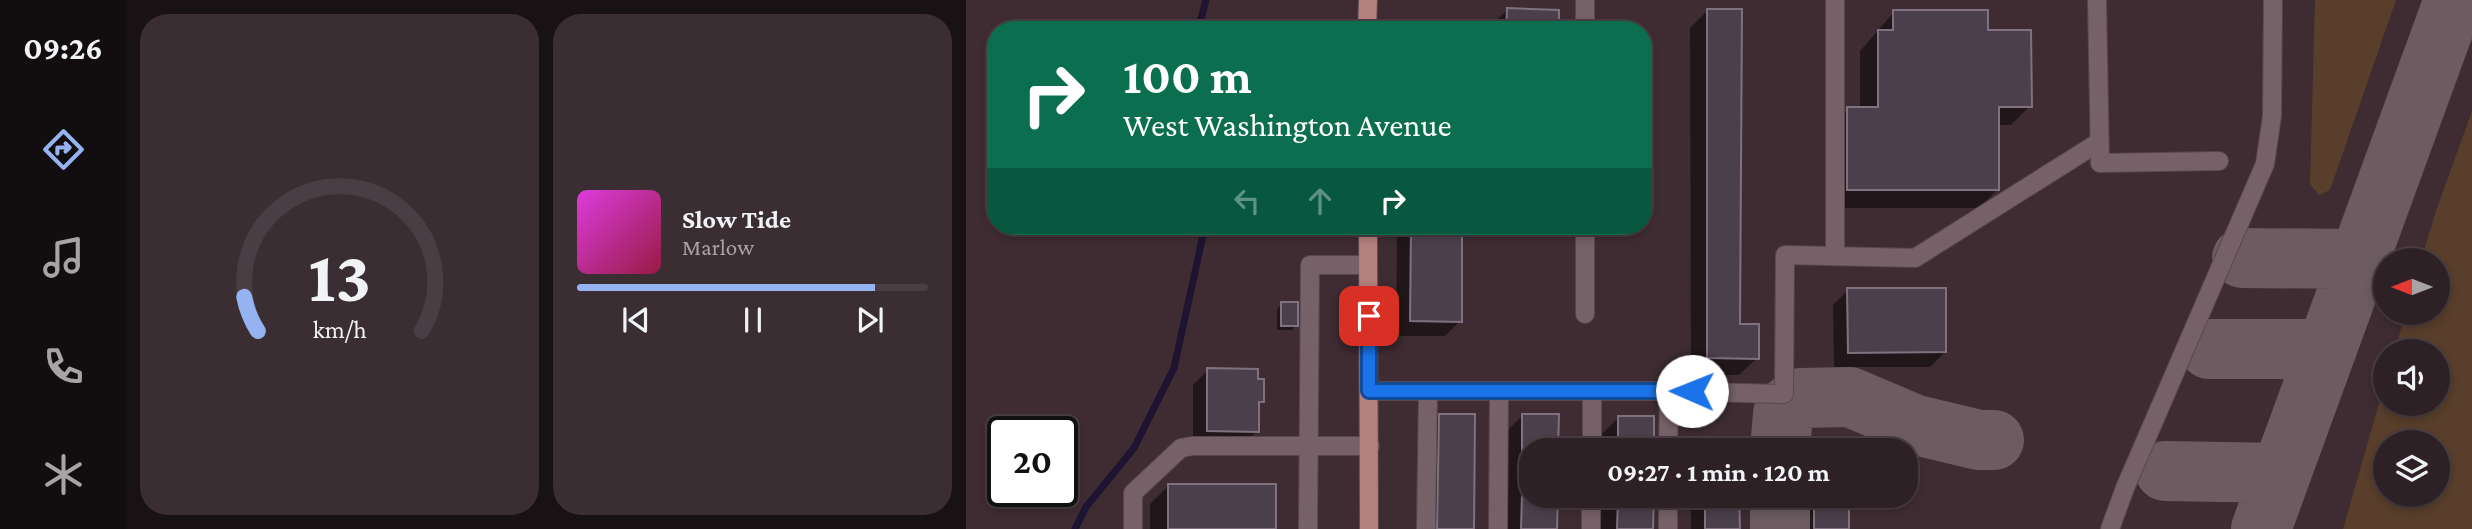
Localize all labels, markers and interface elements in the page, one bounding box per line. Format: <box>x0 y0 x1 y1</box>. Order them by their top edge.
text: 09:26 <box>23 30 103 66</box>
icon: right <box>1008 49 1099 140</box>
text: 100 m <box>1123 49 1252 104</box>
text: West Washington Avenue <box>1123 107 1451 143</box>
icon: directions <box>39 125 88 174</box>
icon: left <box>1228 182 1266 220</box>
icon: ahead <box>1301 182 1339 220</box>
icon: right <box>1374 182 1412 220</box>
text: Slow Tide <box>682 205 791 234</box>
icon: music <box>39 233 88 282</box>
text: Marlow <box>682 234 754 260</box>
text: 13 <box>308 236 371 317</box>
north arrow <box>2373 248 2450 326</box>
map controls <box>2373 248 2450 507</box>
pin <box>1339 286 1399 346</box>
icon: arrive <box>1350 297 1388 335</box>
icon: previous <box>617 301 655 339</box>
icon: pause <box>734 301 772 339</box>
icon: next <box>851 301 889 339</box>
text: km/h <box>313 315 366 342</box>
button: sound <box>2373 339 2450 416</box>
icon: phone <box>39 342 88 391</box>
position arrow <box>1655 354 1729 428</box>
speed limit sign: 20 <box>987 416 1078 507</box>
button: layers <box>2373 430 2450 507</box>
icon: climate <box>39 450 88 499</box>
text: 09:27 · 1 min · 120 m <box>1607 458 1830 487</box>

